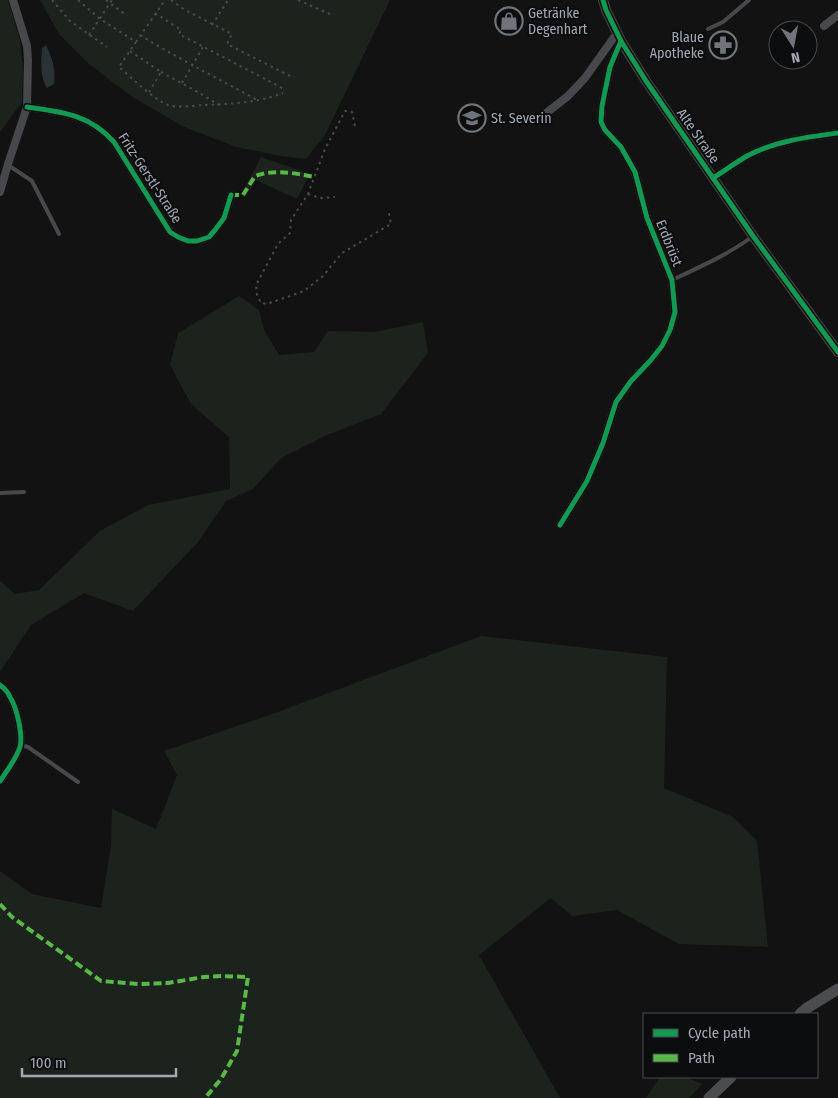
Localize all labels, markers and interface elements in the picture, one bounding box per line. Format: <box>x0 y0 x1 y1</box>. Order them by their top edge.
place label: Getränke Degenhart <box>528 5 588 38</box>
shop icon: Getränke Degenhart <box>494 6 524 36</box>
north arrow <box>768 20 818 70</box>
place label: Blaue Apotheke <box>650 29 704 62</box>
pharmacy icon: Blaue Apotheke <box>708 30 738 60</box>
text: N <box>790 48 801 66</box>
school or university icon: St. Severin <box>457 103 487 133</box>
street label: Alte Straße <box>673 105 723 167</box>
place label: St. Severin <box>491 110 552 127</box>
street label: Fritz-Gerstl-Straße <box>114 130 186 226</box>
street label: Erdbrüst <box>652 217 686 269</box>
legend <box>643 1013 818 1078</box>
text: Cycle path <box>688 1024 751 1042</box>
scale bar <box>22 1046 176 1078</box>
text: Path <box>688 1049 715 1067</box>
text: 100 m <box>30 1054 67 1072</box>

